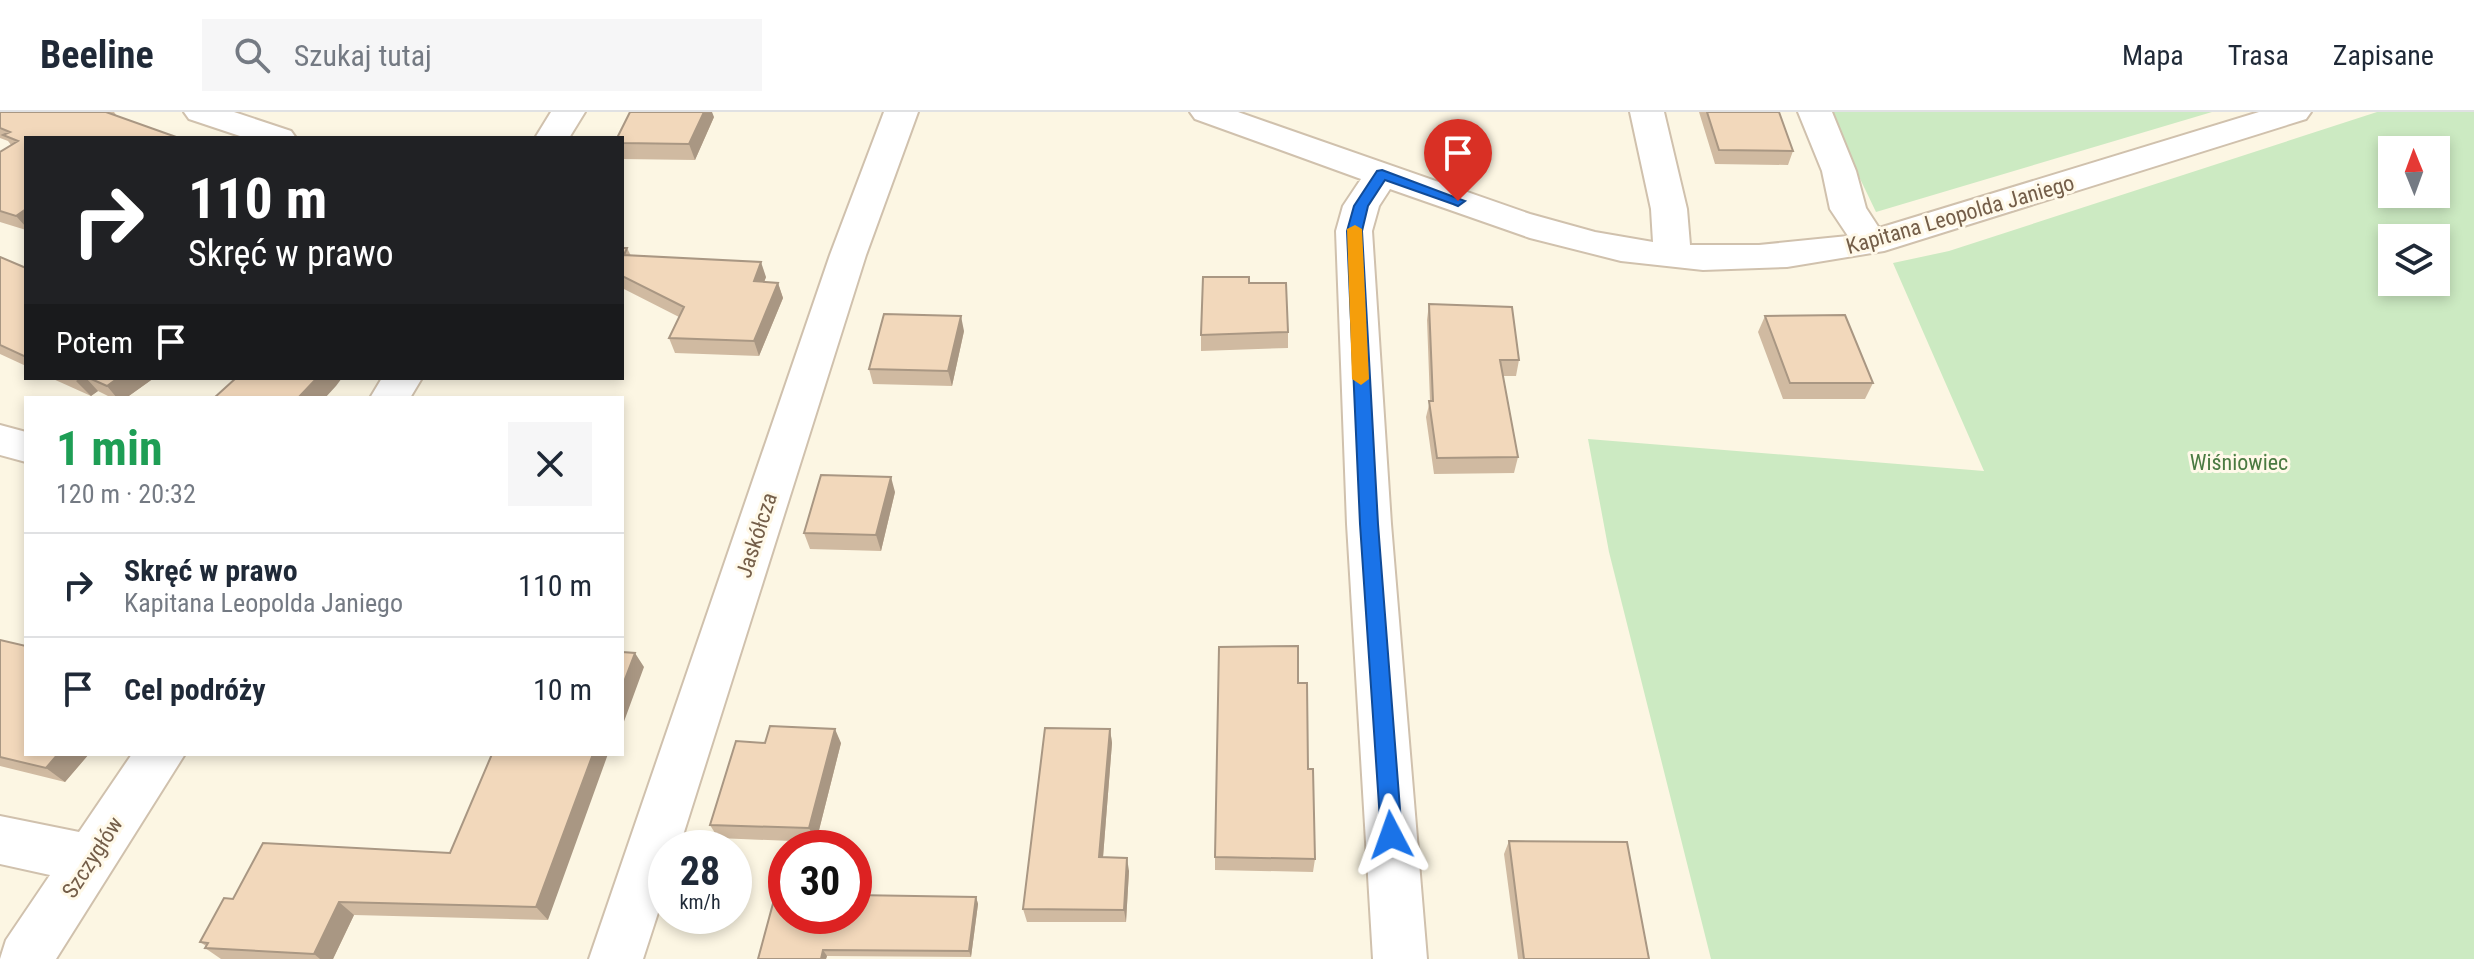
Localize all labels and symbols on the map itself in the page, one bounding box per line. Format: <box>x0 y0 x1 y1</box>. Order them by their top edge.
pin <box>1424 119 1492 201</box>
north arrow <box>2378 136 2450 208</box>
street label: Kapitana Leopolda Janiego <box>1843 170 2077 259</box>
park label: Wiśniowiec <box>2190 450 2288 475</box>
street label: Jaskółcza <box>731 489 782 581</box>
position arrow <box>1349 793 1433 877</box>
street label: Szczygłów <box>57 812 128 902</box>
speed limit sign: 30 <box>768 830 872 934</box>

